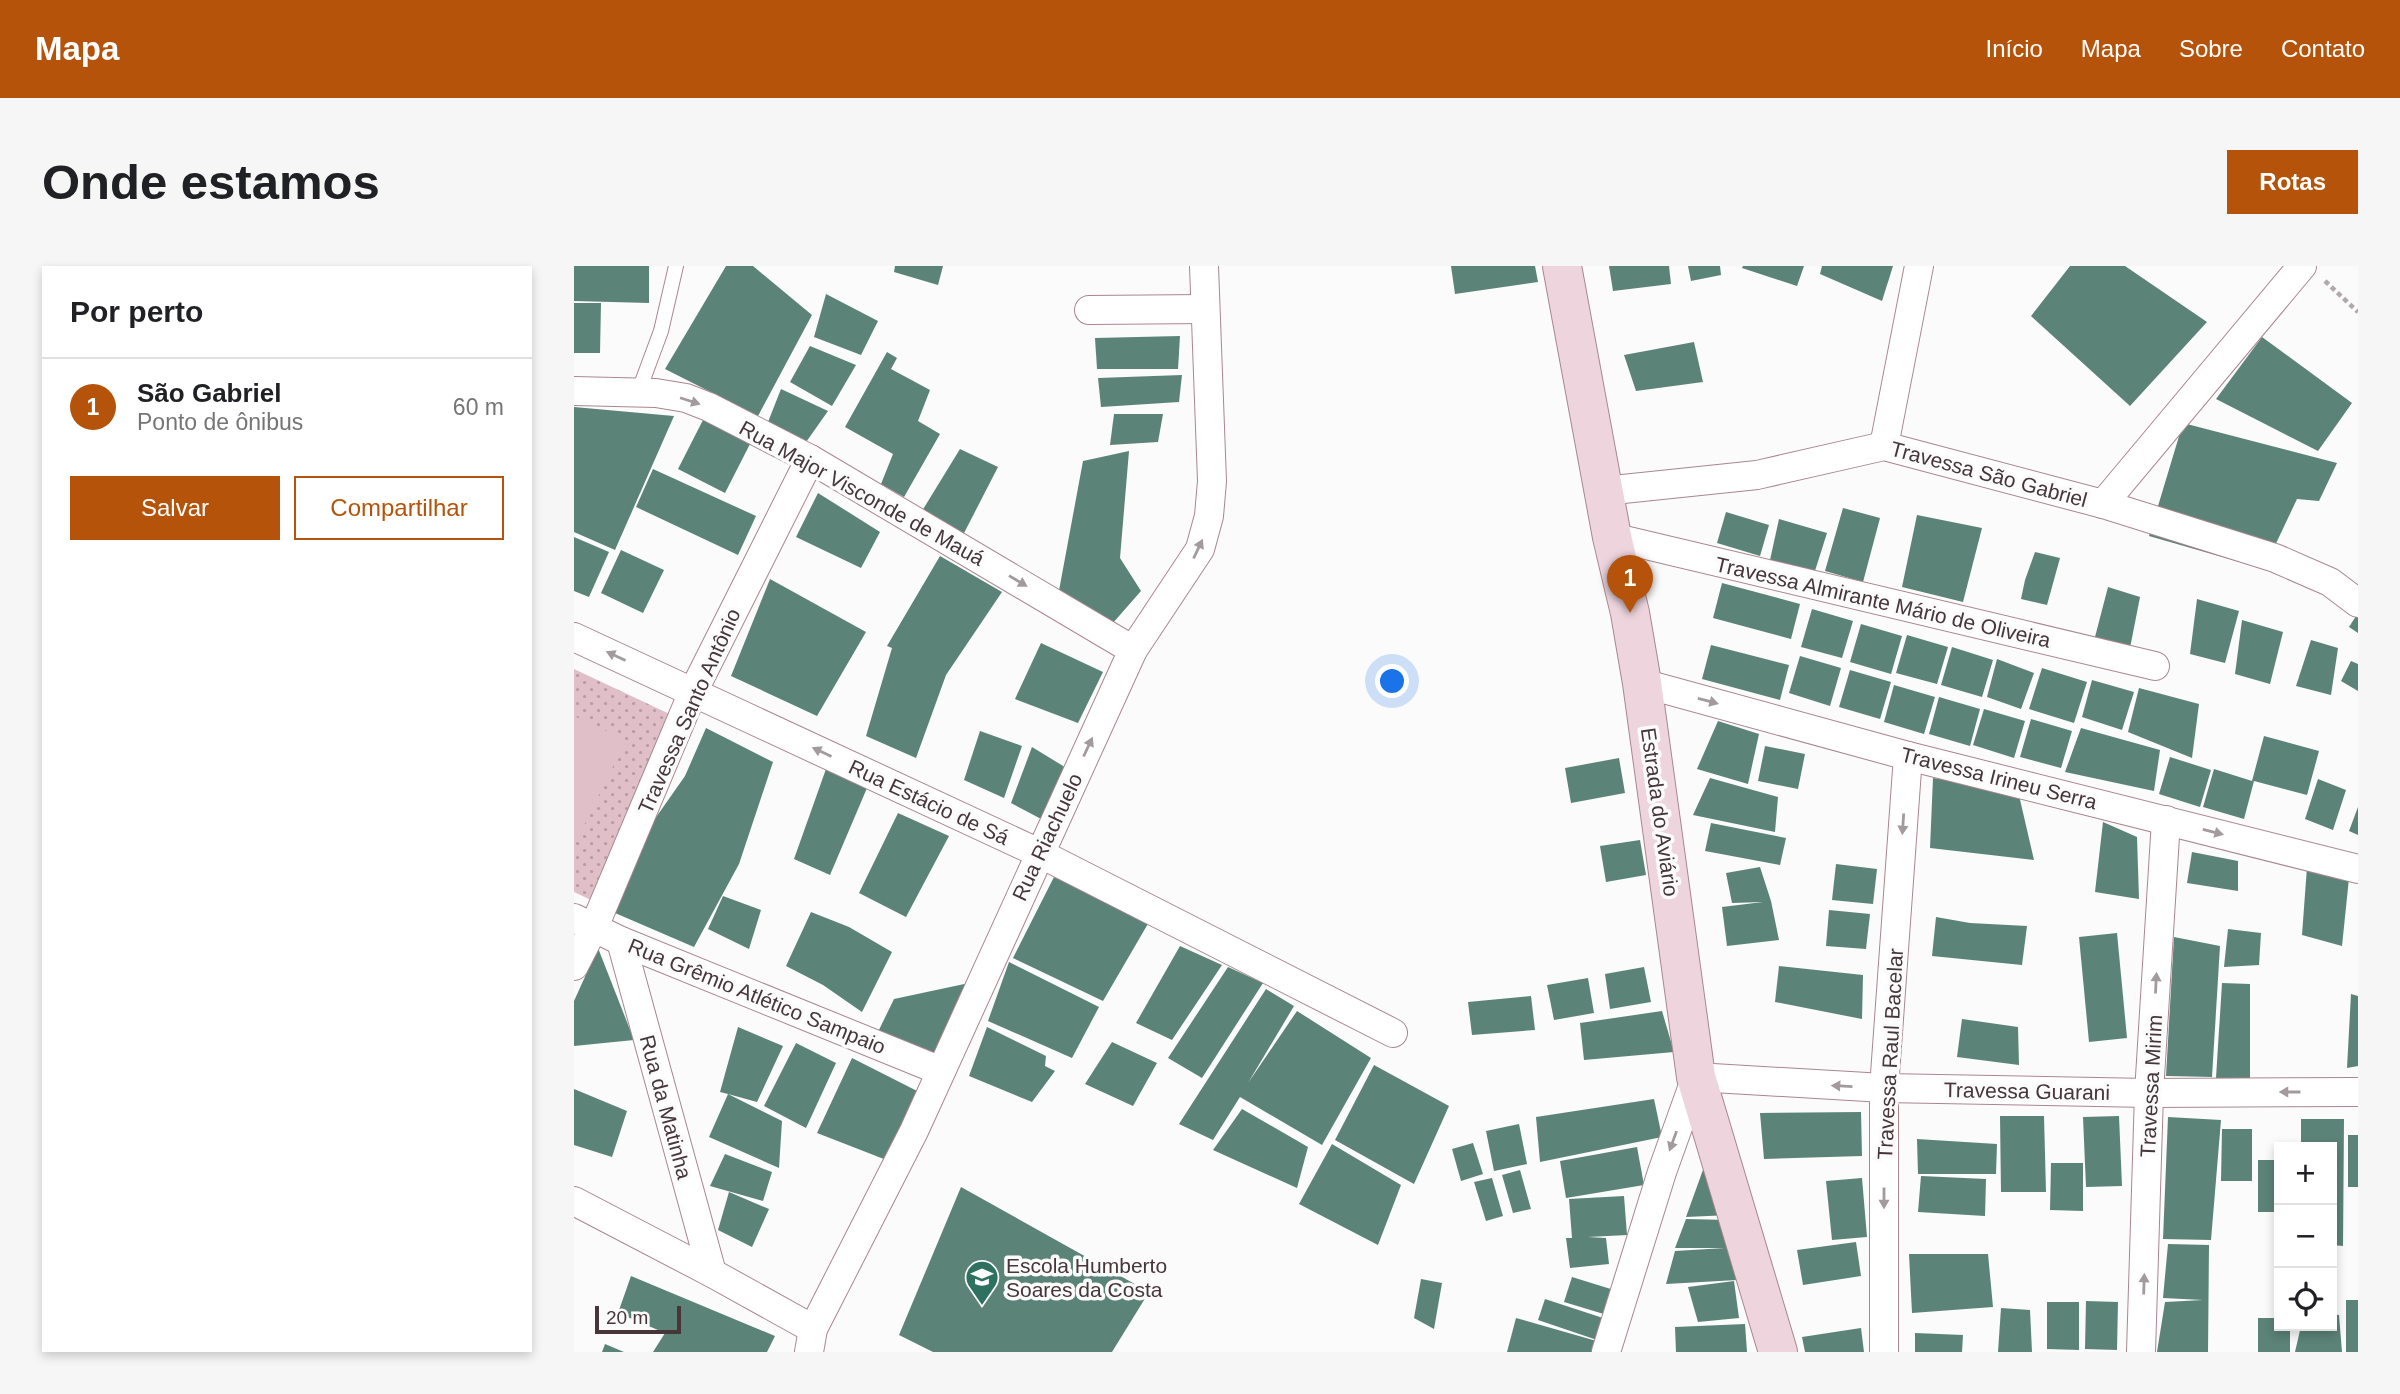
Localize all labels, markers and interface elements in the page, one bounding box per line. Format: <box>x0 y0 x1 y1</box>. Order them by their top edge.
text: Mapa <box>35 30 119 67</box>
text: Início <box>1985 35 2043 62</box>
text: Mapa <box>2081 35 2141 62</box>
text: Sobre <box>2179 35 2243 62</box>
text: Contato <box>2281 35 2365 62</box>
button: Rotas <box>2227 150 2358 214</box>
text: Onde estamos <box>42 155 380 209</box>
text: Por perto <box>70 295 203 328</box>
text: São Gabriel <box>137 378 282 408</box>
text: 1 <box>87 394 99 420</box>
text: 60 m <box>453 394 504 420</box>
one-way arrow <box>680 396 701 406</box>
text: Ponto de ônibus <box>137 409 303 435</box>
street label: Rua Major Visconde de Mauá <box>736 416 989 570</box>
street label: Travessa São Gabriel <box>1888 437 2090 511</box>
button: Salvar <box>70 476 280 540</box>
button: Compartilhar <box>294 476 504 540</box>
one-way arrow <box>1192 539 1204 559</box>
street label: Travessa Almirante Mário de Oliveira <box>1713 552 2053 652</box>
pin: 1 <box>1607 555 1653 613</box>
one-way arrow <box>1008 575 1027 588</box>
street label: Travessa Santo Antônio <box>633 605 745 817</box>
one-way arrow <box>606 650 626 662</box>
your location <box>1375 664 1409 698</box>
one-way arrow <box>1698 696 1719 706</box>
street label: Estrada do Aviário <box>1637 726 1683 898</box>
one-way arrow <box>1083 736 1094 757</box>
street label: Travessa Irineu Serra <box>1899 743 2100 814</box>
one-way arrow <box>812 746 832 758</box>
street label: Rua Estácio de Sá <box>845 755 1013 849</box>
street label: Rua Riachuelo <box>1007 770 1087 904</box>
one-way arrow <box>1897 813 1908 835</box>
one-way arrow <box>2202 827 2224 838</box>
street label: Rua Grêmio Atlético Sampaio <box>625 934 889 1058</box>
street label: Travessa Raul Bacelar <box>1873 948 1907 1160</box>
one-way arrow <box>2151 972 2162 994</box>
street label: Travessa Mirim <box>2136 1014 2166 1158</box>
street label: Rua da Matinha <box>636 1032 696 1182</box>
street label: Travessa Guarani <box>1944 1078 2110 1104</box>
one-way arrow <box>1831 1080 1853 1091</box>
one-way arrow <box>2279 1086 2301 1098</box>
one-way arrow <box>1667 1131 1678 1152</box>
map controls <box>2274 1142 2337 1331</box>
button: + <box>2274 1142 2337 1205</box>
one-way arrow <box>1878 1187 1890 1209</box>
button: − <box>2274 1205 2337 1268</box>
place label: Escola Humberto Soares da Costa <box>1006 1254 1167 1301</box>
school or university icon: Escola Humberto Soares da Costa <box>963 1258 1001 1307</box>
button: locate <box>2274 1268 2337 1331</box>
one-way arrow <box>2138 1273 2149 1295</box>
scale bar <box>595 1303 681 1335</box>
text: 20 m <box>606 1307 648 1328</box>

